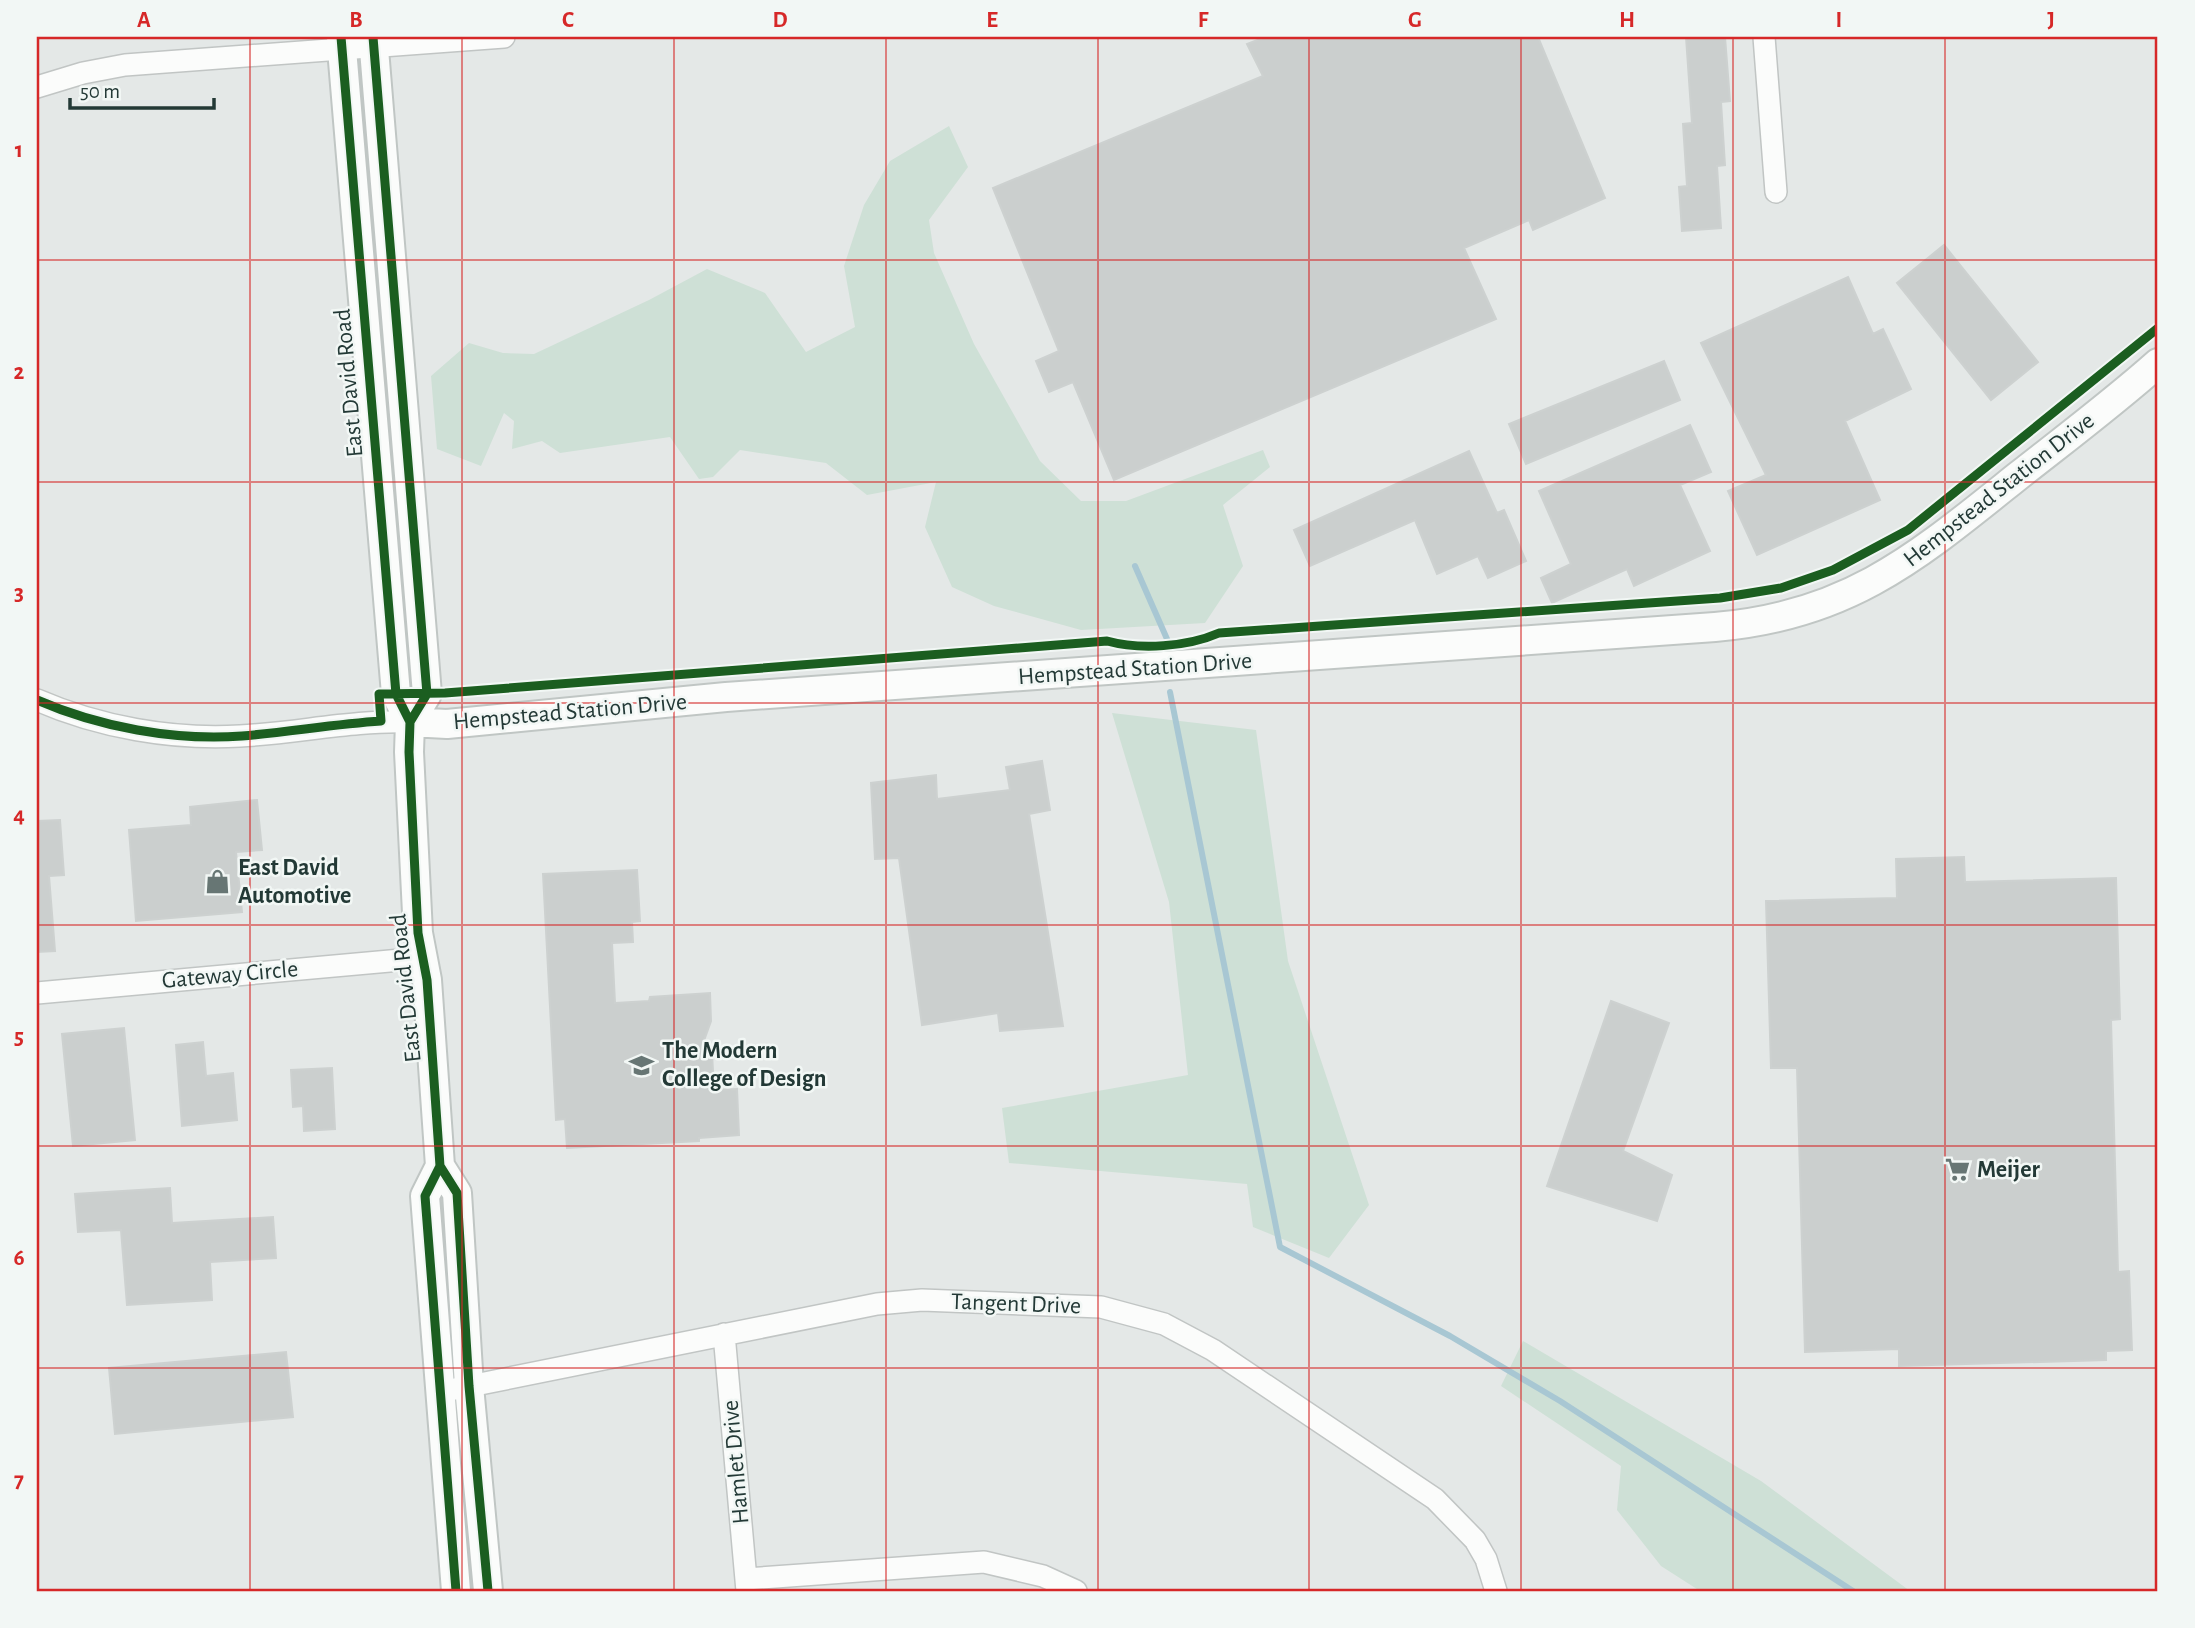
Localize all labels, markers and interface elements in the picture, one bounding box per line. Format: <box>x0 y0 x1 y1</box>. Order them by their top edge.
text: A <box>137 9 151 32</box>
text: B <box>349 9 363 32</box>
text: C <box>562 9 574 32</box>
text: D <box>772 9 788 32</box>
text: E <box>986 9 998 32</box>
text: F <box>1198 9 1209 32</box>
text: G <box>1408 9 1422 32</box>
text: H <box>1619 9 1635 32</box>
text: I <box>1836 9 1842 32</box>
text: J <box>2047 9 2055 32</box>
scale bar <box>70 66 214 110</box>
text: 50 m <box>80 81 120 102</box>
text: 1 <box>15 139 23 162</box>
street label: East David Road <box>331 308 367 458</box>
text: 2 <box>14 361 25 384</box>
street label: Hempstead Station Drive <box>1899 408 2099 572</box>
text: 3 <box>14 582 24 605</box>
street label: Hempstead Station Drive <box>1017 649 1253 689</box>
street label: Hempstead Station Drive <box>452 690 688 734</box>
text: 4 <box>13 804 25 827</box>
place label: East David Automotive <box>238 856 351 908</box>
shop icon: East David Automotive <box>204 868 232 896</box>
street label: East David Road <box>386 913 426 1063</box>
street label: Gateway Circle <box>161 957 299 993</box>
text: 5 <box>14 1026 24 1049</box>
place label: The Modern College of Design <box>662 1039 826 1091</box>
school or university icon: The Modern College of Design <box>628 1051 656 1079</box>
supermarket icon: Meijer <box>1943 1156 1971 1184</box>
place label: Meijer <box>1977 1158 2041 1182</box>
text: 6 <box>13 1247 25 1270</box>
street label: Tangent Drive <box>951 1290 1081 1318</box>
street label: Hamlet Drive <box>719 1399 753 1525</box>
text: 7 <box>14 1469 24 1492</box>

